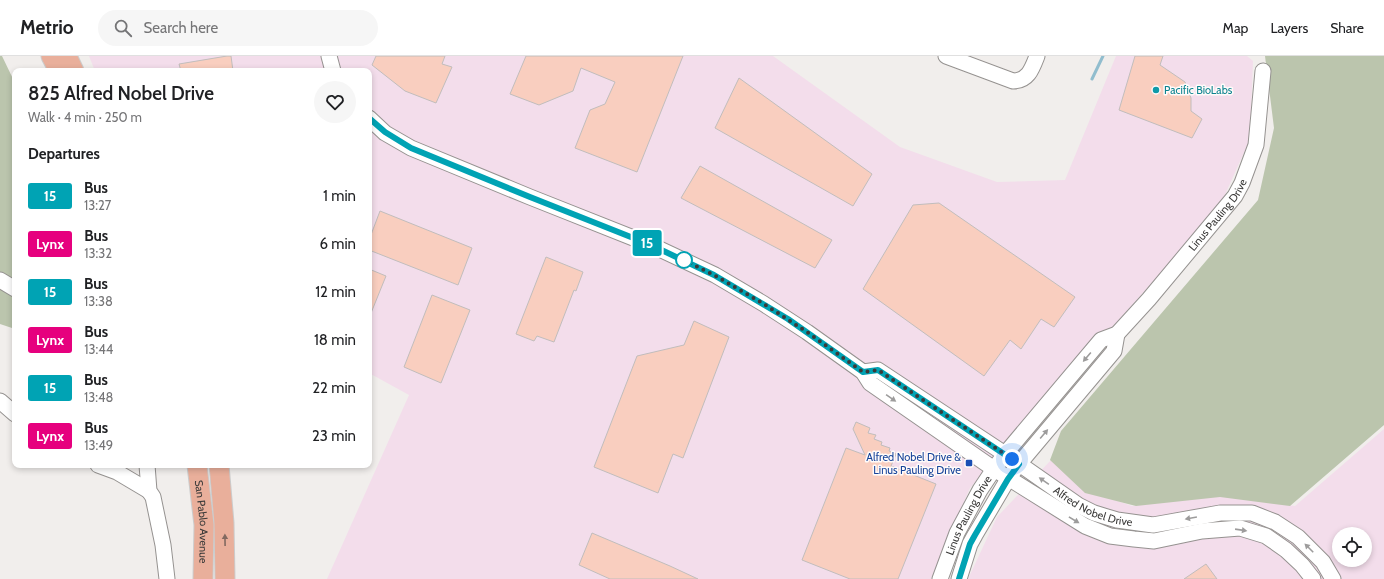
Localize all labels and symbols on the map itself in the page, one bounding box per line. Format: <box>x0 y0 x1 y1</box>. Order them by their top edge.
place label: Pacific BioLabs <box>1164 83 1233 97</box>
marker: Pacific BioLabs <box>1151 85 1161 95</box>
street label: Linus Pauling Drive <box>1185 177 1250 254</box>
line badge: 15 <box>629 230 665 256</box>
unlabelled marker <box>675 251 693 269</box>
one-way arrow <box>1082 351 1091 362</box>
one-way arrow <box>886 394 896 402</box>
one-way arrow <box>1040 428 1049 439</box>
your location <box>1002 449 1022 469</box>
place label: Alfred Nobel Drive & Linus Pauling Drive <box>866 450 961 477</box>
marker: Alfred Nobel Drive & Linus Pauling Drive <box>964 458 974 468</box>
street label: Linus Pauling Drive <box>942 472 995 557</box>
one-way arrow <box>1039 477 1049 485</box>
street label: San Pablo Avenue <box>192 479 211 564</box>
street label: Alfred Nobel Drive <box>1051 483 1134 529</box>
one-way arrow <box>1185 515 1197 521</box>
one-way arrow <box>1068 517 1080 524</box>
one-way arrow <box>1235 527 1248 533</box>
one-way arrow <box>221 534 228 546</box>
one-way arrow <box>1304 544 1314 553</box>

